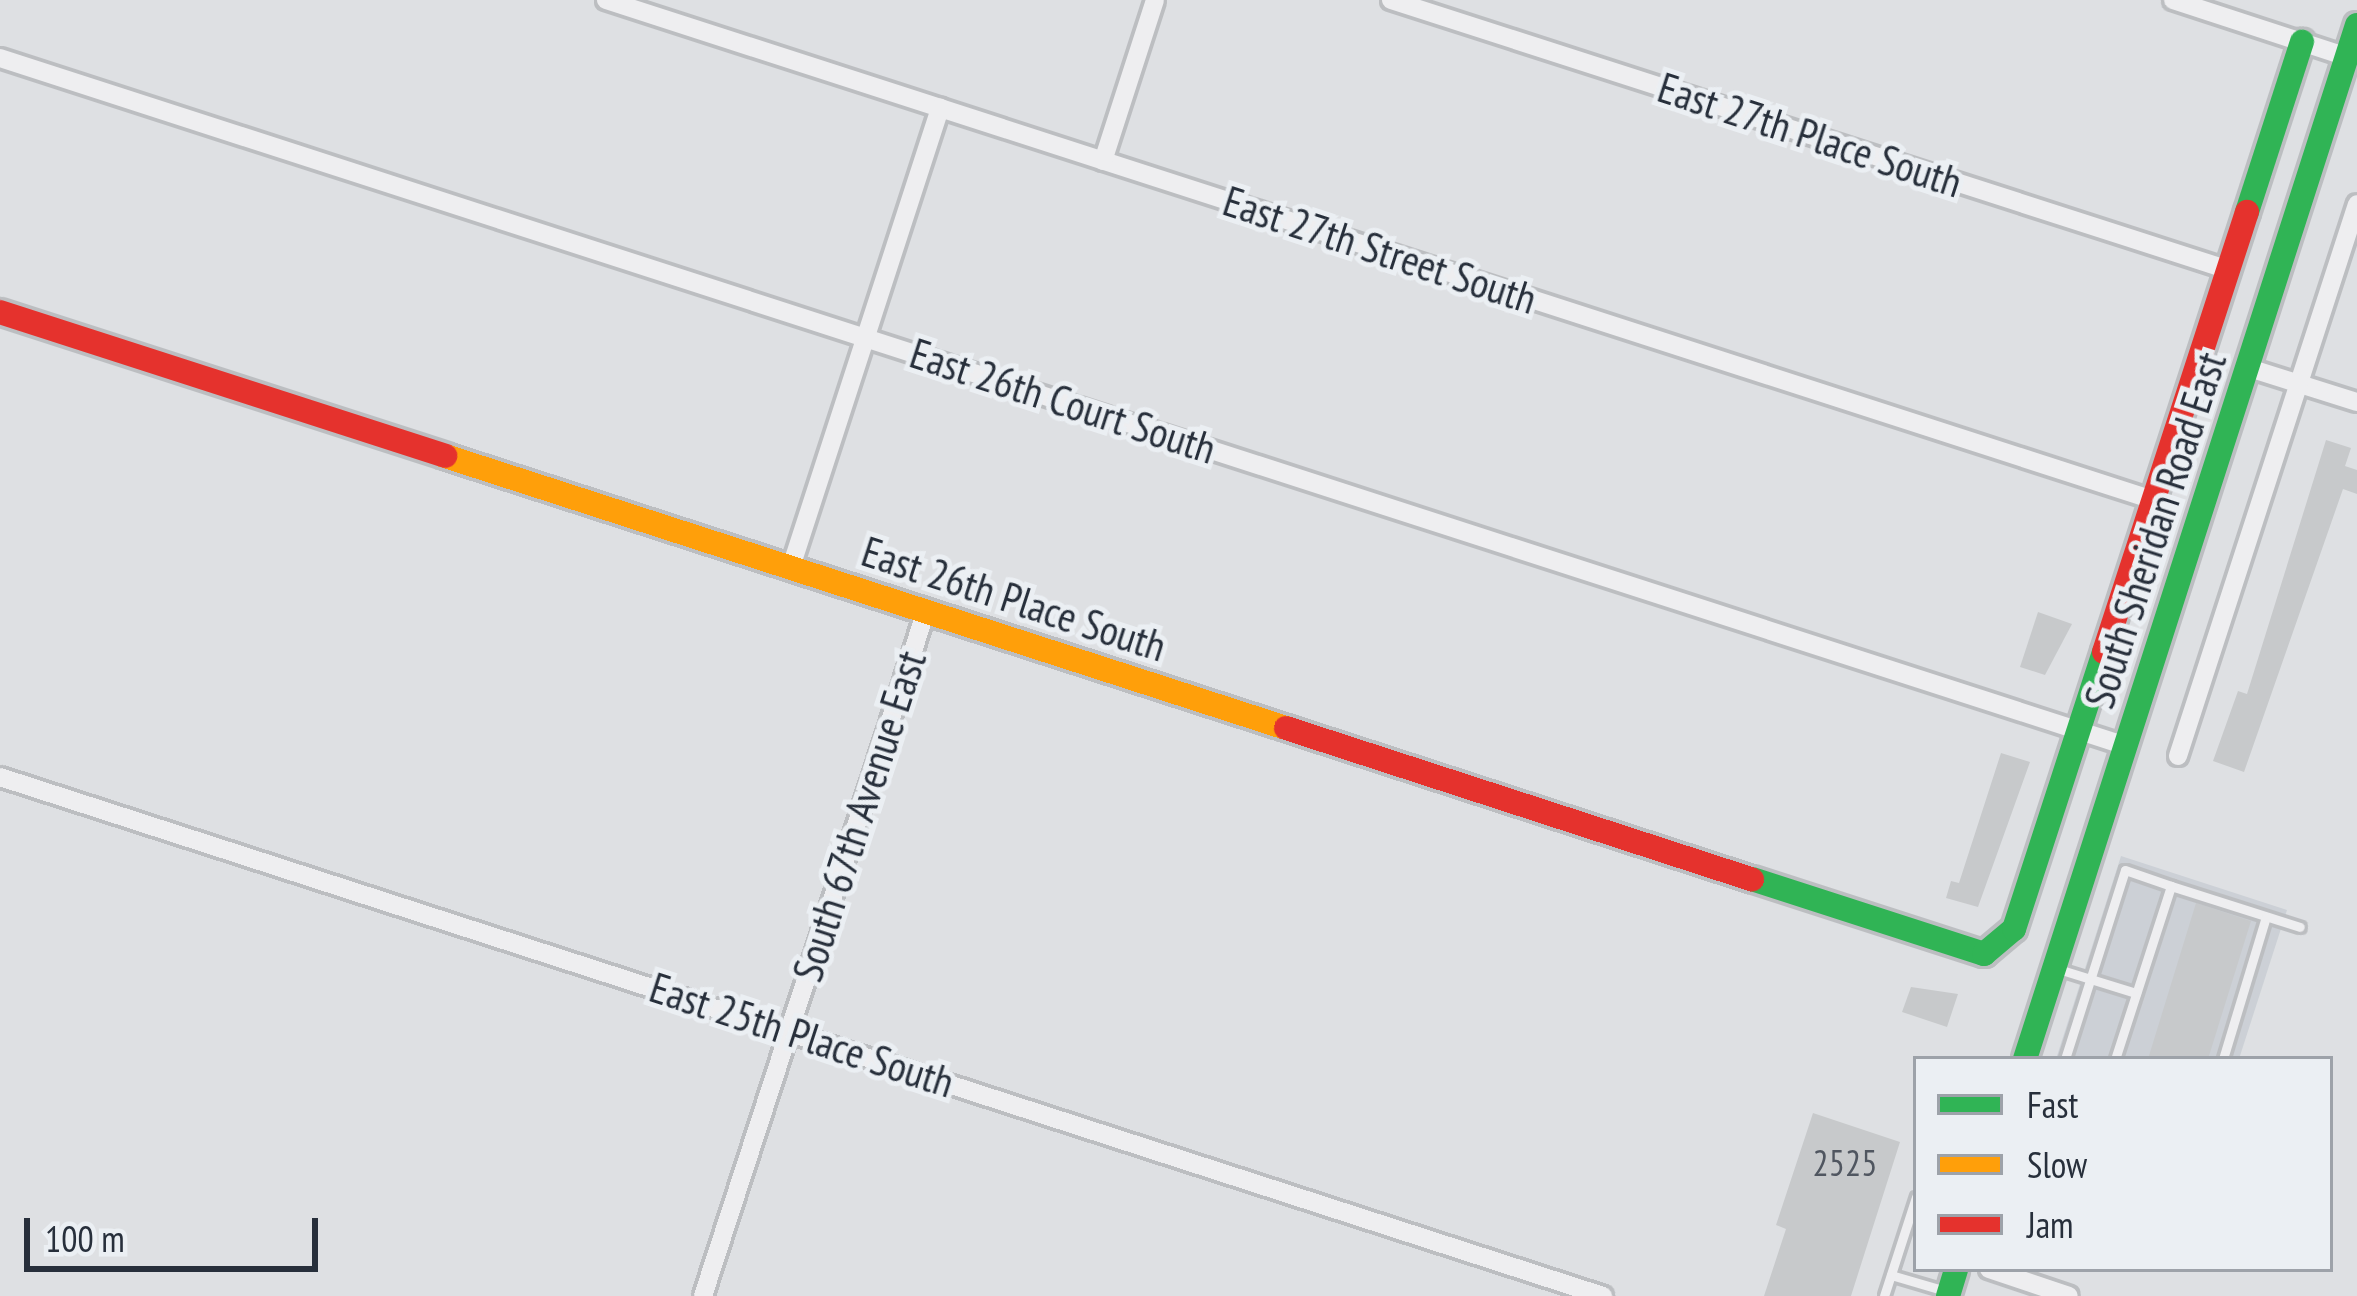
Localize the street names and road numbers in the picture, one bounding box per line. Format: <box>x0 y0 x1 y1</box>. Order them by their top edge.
street label: East 27th Place South <box>1652 62 1968 208</box>
street label: East 27th Street South <box>1217 176 1543 324</box>
street label: East 26th Court South <box>904 328 1222 474</box>
street label: South Sheridan Road East <box>2074 346 2236 714</box>
street label: East 26th Place South <box>856 526 1172 672</box>
street label: South 67th Avenue East <box>782 644 936 988</box>
street label: East 25th Place South <box>644 962 960 1108</box>

